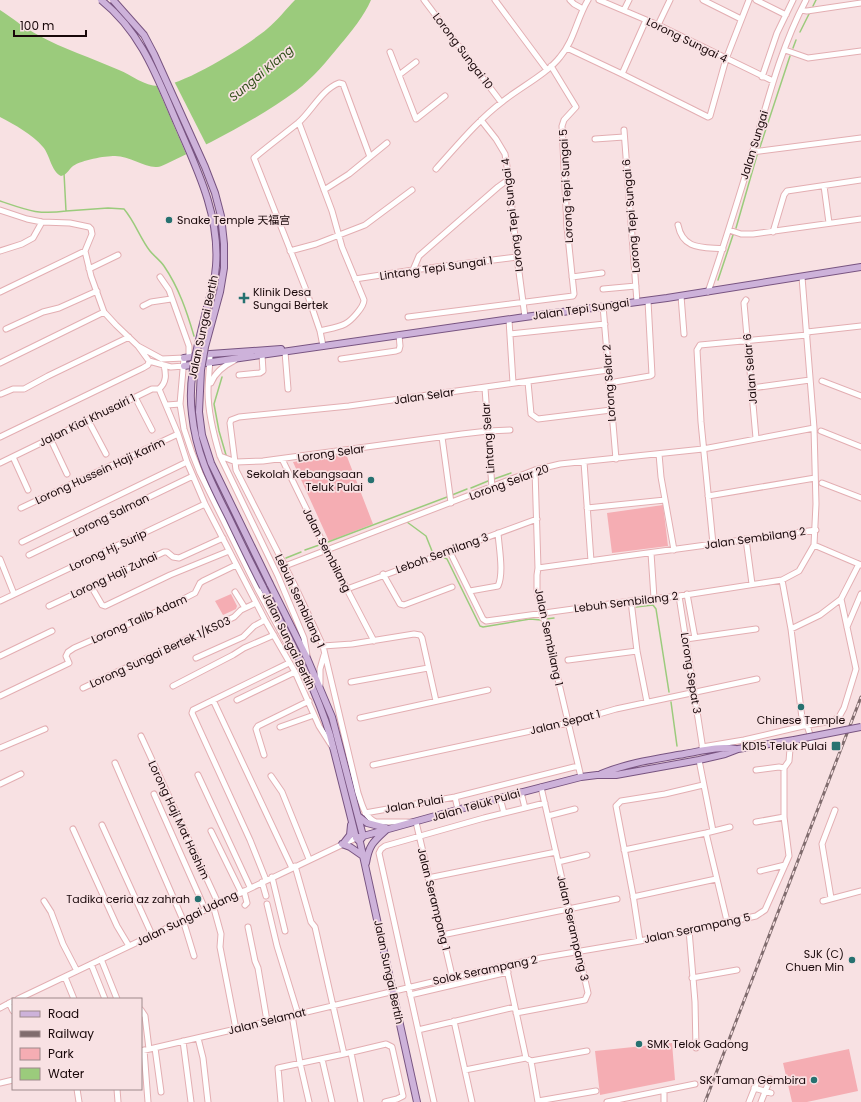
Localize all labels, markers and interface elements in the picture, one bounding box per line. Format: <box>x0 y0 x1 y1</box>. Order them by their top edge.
street label: Lorong Sungai 10 <box>429 10 497 93</box>
scale bar <box>14 12 86 38</box>
street label: Lorong Sungai 4 <box>644 13 730 67</box>
text: 100 m <box>20 17 54 34</box>
water label: Sungai Klang <box>225 41 297 105</box>
street label: Jalan Sungai <box>736 108 772 182</box>
street label: Lorong Tepi Sungai 5 <box>555 128 577 243</box>
street label: Lorong Tepi Sungai 4 <box>497 157 527 273</box>
street label: Lorong Tepi Sungai 6 <box>618 158 644 274</box>
place label: Snake Temple 天福宫 <box>177 212 290 228</box>
marker: Snake Temple 天福宫 <box>164 215 174 225</box>
street label: Lintang Tepi Sungai 1 <box>379 252 493 284</box>
street label: Jalan Sungai Bertih <box>184 274 222 380</box>
place label: Klinik Desa Sungai Bertek <box>253 284 329 313</box>
marker: Klinik Desa Sungai Bertek <box>238 292 250 304</box>
street label: Jalan Tepi Sungai <box>532 294 631 324</box>
street label: Jalan Selar 6 <box>739 333 761 405</box>
street label: Lorong Selar 2 <box>598 344 620 422</box>
street label: Jalan Selar <box>393 384 455 408</box>
street label: Jalan Kiai Khusairi 1 <box>36 390 138 450</box>
street label: Lintang Selar <box>478 402 498 474</box>
street label: Lorong Hussein Haji Karim <box>32 434 168 508</box>
street label: Lorong Selar <box>296 440 366 466</box>
street label: Lorong Selar 20 <box>467 460 551 504</box>
place label: Sekolah Kebangsaan Teluk Pulai <box>246 466 363 495</box>
marker: Sekolah Kebangsaan Teluk Pulai <box>366 475 376 485</box>
street label: Lorong Salman <box>70 490 152 540</box>
street label: Jalan Sembilang <box>299 505 355 595</box>
street label: Jalan Sembilang 2 <box>703 523 807 553</box>
street label: Lorong Hj. Surip <box>67 525 149 575</box>
street label: Leboh Semilang 3 <box>394 529 490 577</box>
street label: Lorong Haji Zuhai <box>68 548 160 602</box>
street label: Lebuh Sembilang 1 <box>271 551 329 651</box>
street label: Jalan Sembilang 1 <box>531 587 567 687</box>
street label: Lebuh Sembilang 2 <box>573 588 679 616</box>
street label: Jalan Sungai Bertih <box>259 590 319 692</box>
street label: Lorong Talib Adam <box>89 591 189 647</box>
street label: Lorong Sungai Bertek 1/KS03 <box>87 612 233 692</box>
street label: Lorong Sepat 3 <box>677 631 705 715</box>
marker: Chinese Temple <box>796 702 806 712</box>
street label: Jalan Sepat 1 <box>528 706 602 738</box>
place label: Chinese Temple <box>757 712 846 728</box>
place label: KD15 Teluk Pulai <box>742 738 827 754</box>
marker: KD15 Teluk Pulai <box>830 740 842 752</box>
street label: Lorong Haji Mat Hashim <box>144 758 214 882</box>
street label: Jalan Teluk Pulai <box>430 785 522 825</box>
street label: Jalan Pulai <box>383 791 445 817</box>
street label: Jalan Serampang 1 <box>413 846 455 952</box>
street label: Jalan Serampang 3 <box>553 873 593 983</box>
street label: Jalan Sungai Udang <box>134 886 240 950</box>
place label: Tadika ceria az zahrah <box>66 891 190 907</box>
marker: Tadika ceria az zahrah <box>193 894 203 904</box>
street label: Jalan Serampang 5 <box>642 909 752 947</box>
street label: Jalan Sungai Bertih <box>370 919 408 1025</box>
place label: SJK (C) Chuen Min <box>785 946 844 975</box>
street label: Solok Serampang 2 <box>431 951 539 989</box>
marker: SJK (C) Chuen Min <box>847 955 857 965</box>
legend <box>12 998 142 1090</box>
street label: Jalan Selamat <box>226 1004 308 1038</box>
text: Road <box>48 1005 79 1022</box>
text: Railway <box>48 1025 94 1042</box>
place label: SMK Telok Gadong <box>647 1036 749 1052</box>
marker: SMK Telok Gadong <box>634 1039 644 1049</box>
text: Park <box>48 1045 75 1062</box>
text: Water <box>48 1065 85 1082</box>
place label: SK Taman Gembira <box>699 1072 806 1088</box>
marker: SK Taman Gembira <box>809 1075 819 1085</box>

